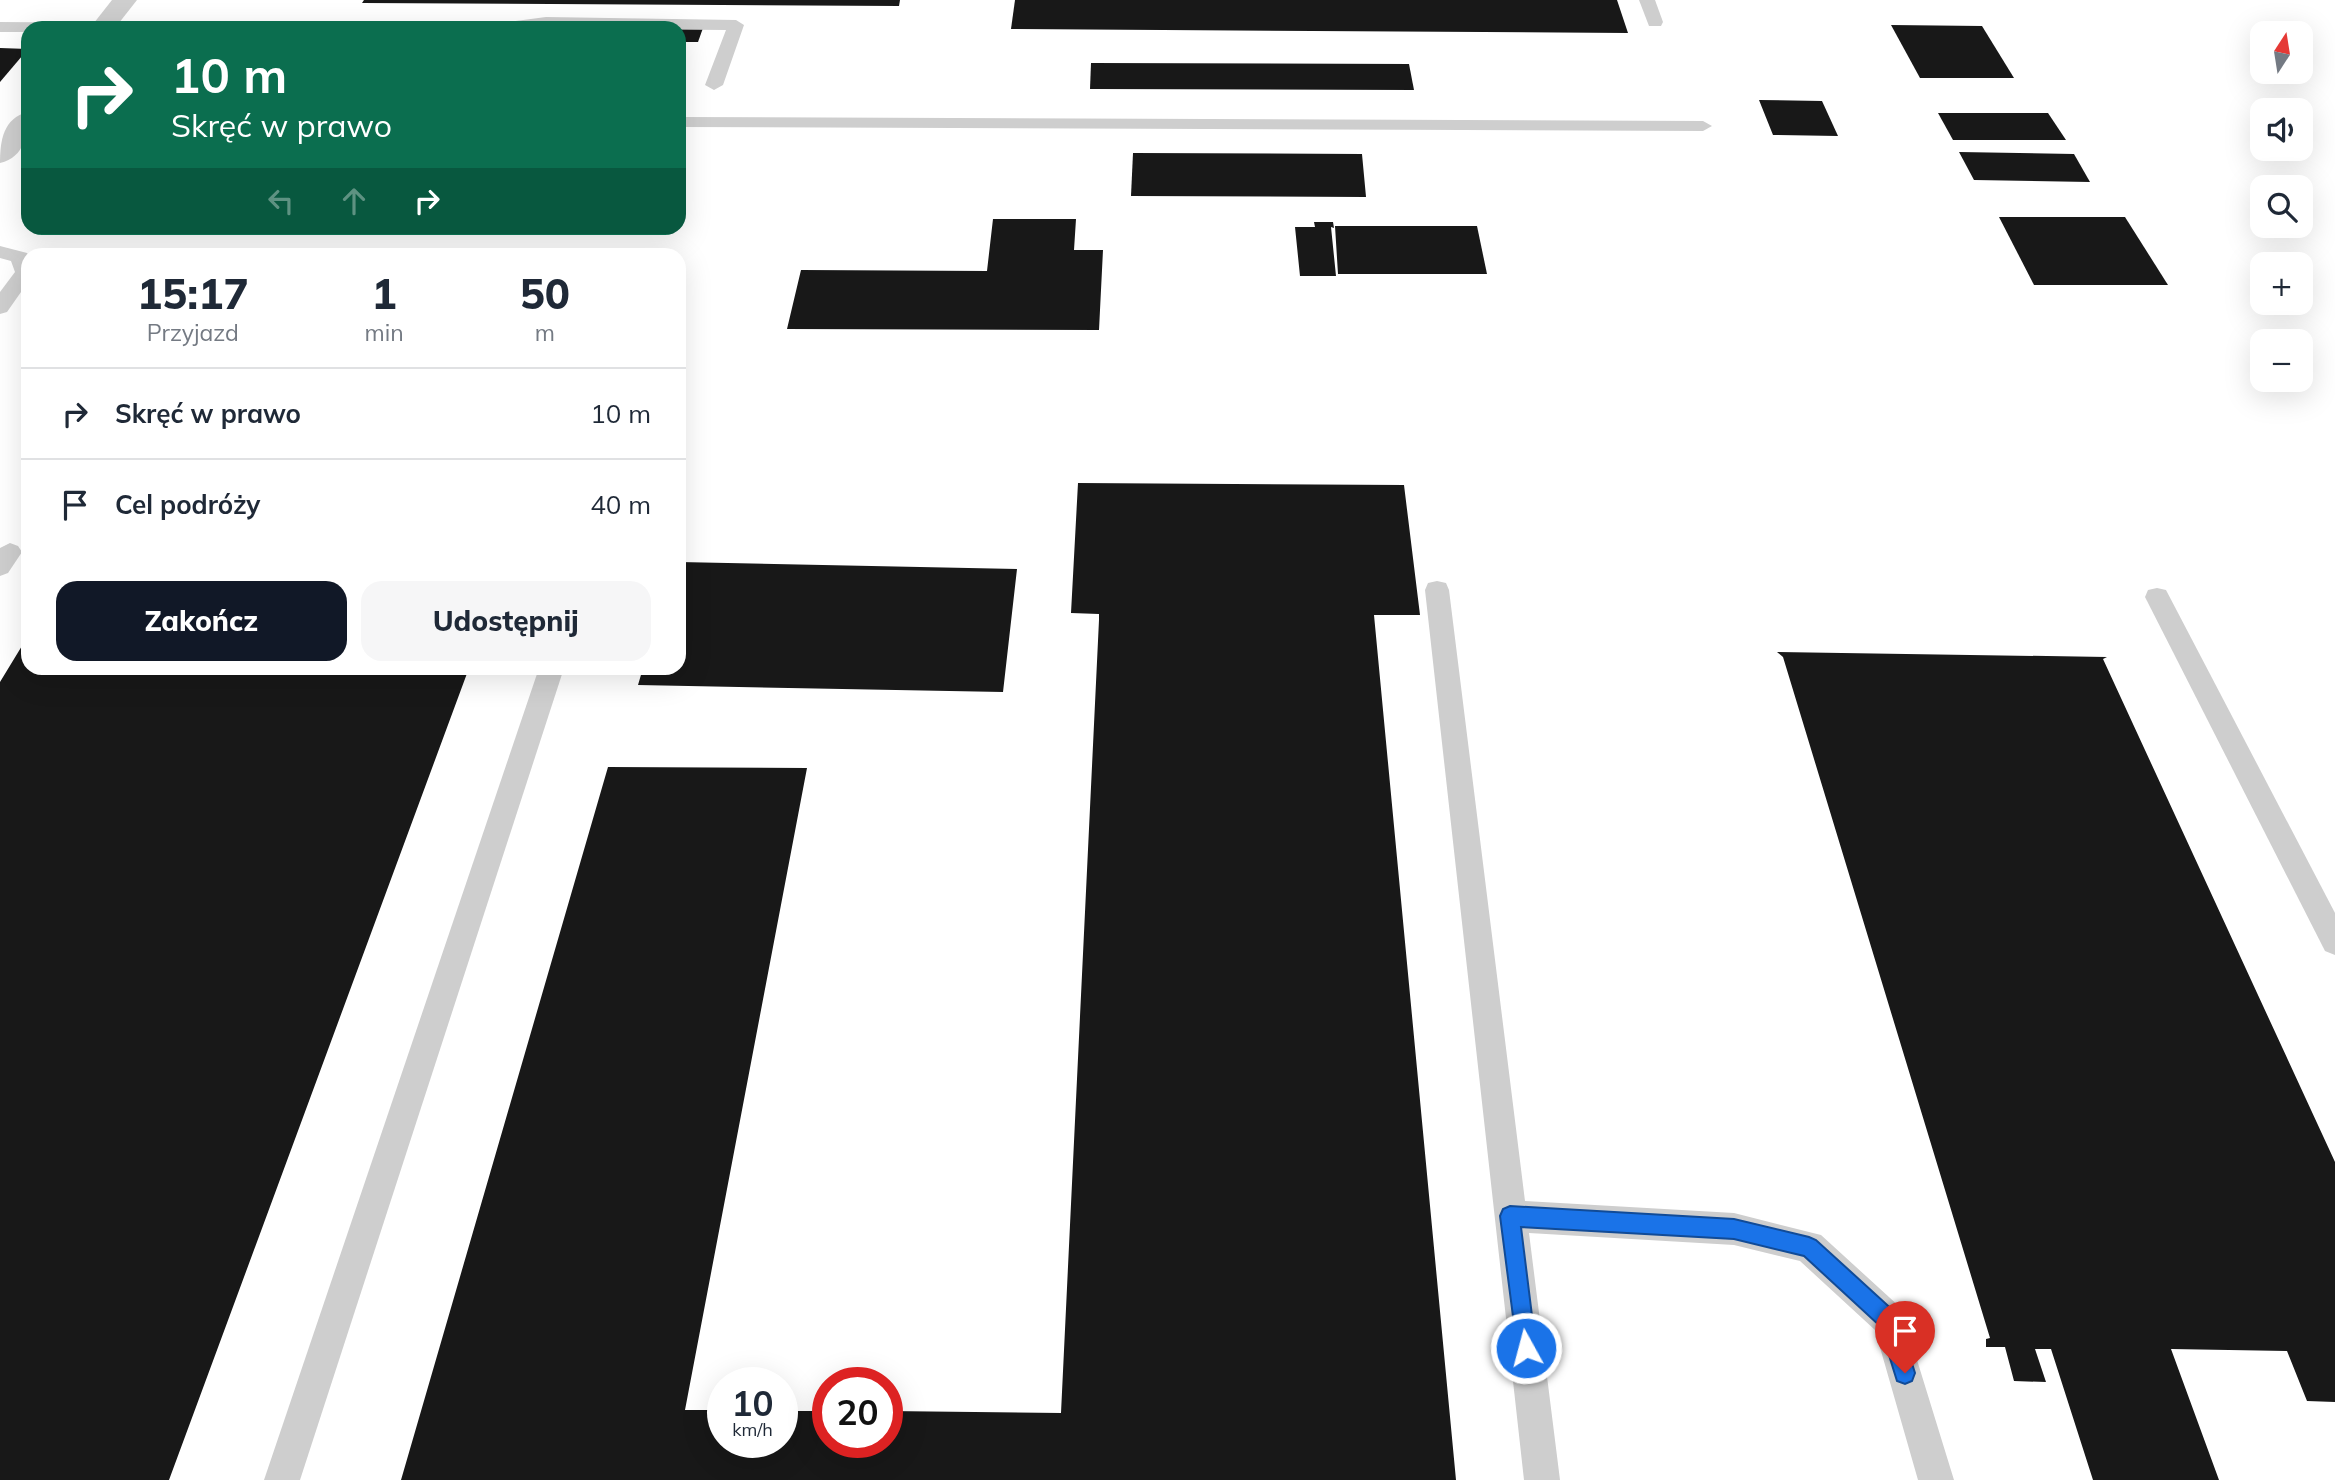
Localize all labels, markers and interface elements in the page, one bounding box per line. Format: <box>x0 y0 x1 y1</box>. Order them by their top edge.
north arrow <box>2250 21 2314 84</box>
map controls <box>2250 21 2313 392</box>
text: 10 m <box>171 44 287 105</box>
icon: right <box>56 49 147 140</box>
button: sound <box>2250 98 2313 161</box>
text: Skręć w prawo <box>171 105 392 145</box>
button: search <box>2250 175 2313 238</box>
icon: left <box>262 182 300 220</box>
icon: ahead <box>335 182 373 220</box>
icon: right <box>408 182 446 220</box>
button: + <box>2250 252 2313 315</box>
text: 15:17 <box>137 267 249 320</box>
text: 1 <box>372 267 397 320</box>
text: 50 <box>520 267 570 320</box>
text: Przyjazd <box>147 318 239 347</box>
text: min <box>365 318 404 347</box>
text: m <box>535 318 555 347</box>
button: − <box>2250 329 2313 392</box>
icon: right <box>56 395 94 433</box>
text: Skręć w prawo <box>115 397 301 430</box>
text: 10 m <box>590 397 651 430</box>
icon: arrive <box>56 486 94 524</box>
text: Cel podróży <box>115 488 260 521</box>
text: 40 m <box>590 488 651 521</box>
button: Zakończ <box>56 581 347 661</box>
button: Udostępnij <box>361 581 651 661</box>
pin <box>1875 1301 1935 1373</box>
position arrow <box>1489 1311 1563 1385</box>
icon: arrive <box>1886 1312 1924 1350</box>
speed limit sign: 20 <box>812 1367 903 1458</box>
text: 10 <box>731 1381 774 1425</box>
text: km/h <box>732 1418 773 1441</box>

